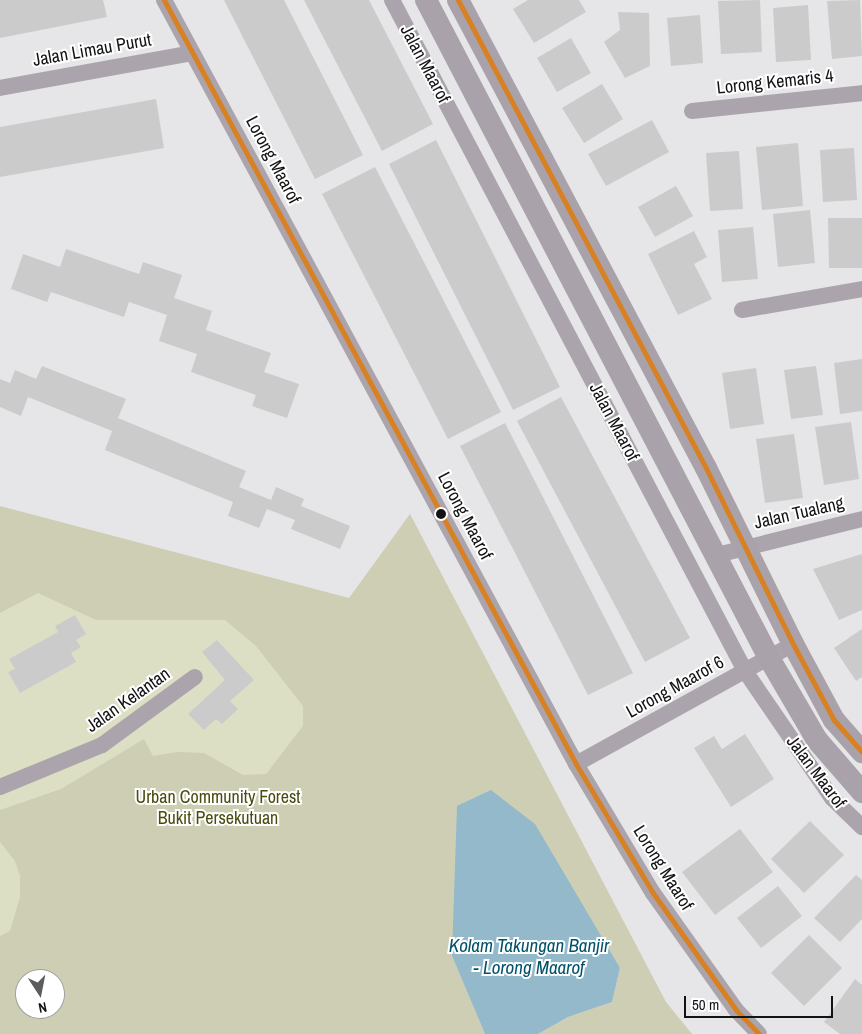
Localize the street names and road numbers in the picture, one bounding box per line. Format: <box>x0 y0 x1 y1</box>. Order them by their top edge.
street label: Jalan Maarof <box>395 21 455 107</box>
street label: Jalan Limau Purut <box>31 29 153 71</box>
street label: Lorong Kemaris 4 <box>716 65 834 99</box>
street label: Lorong Maarof <box>241 113 305 207</box>
street label: Jalan Maarof <box>584 379 644 465</box>
street label: Lorong Maarof <box>433 469 497 563</box>
street label: Jalan Tualang <box>752 492 846 534</box>
street label: Lorong Maarof 6 <box>622 651 728 723</box>
street label: Jalan Kelantan <box>82 663 174 737</box>
street label: Jalan Maarof <box>782 731 850 813</box>
street label: Lorong Maarof <box>628 822 698 914</box>

